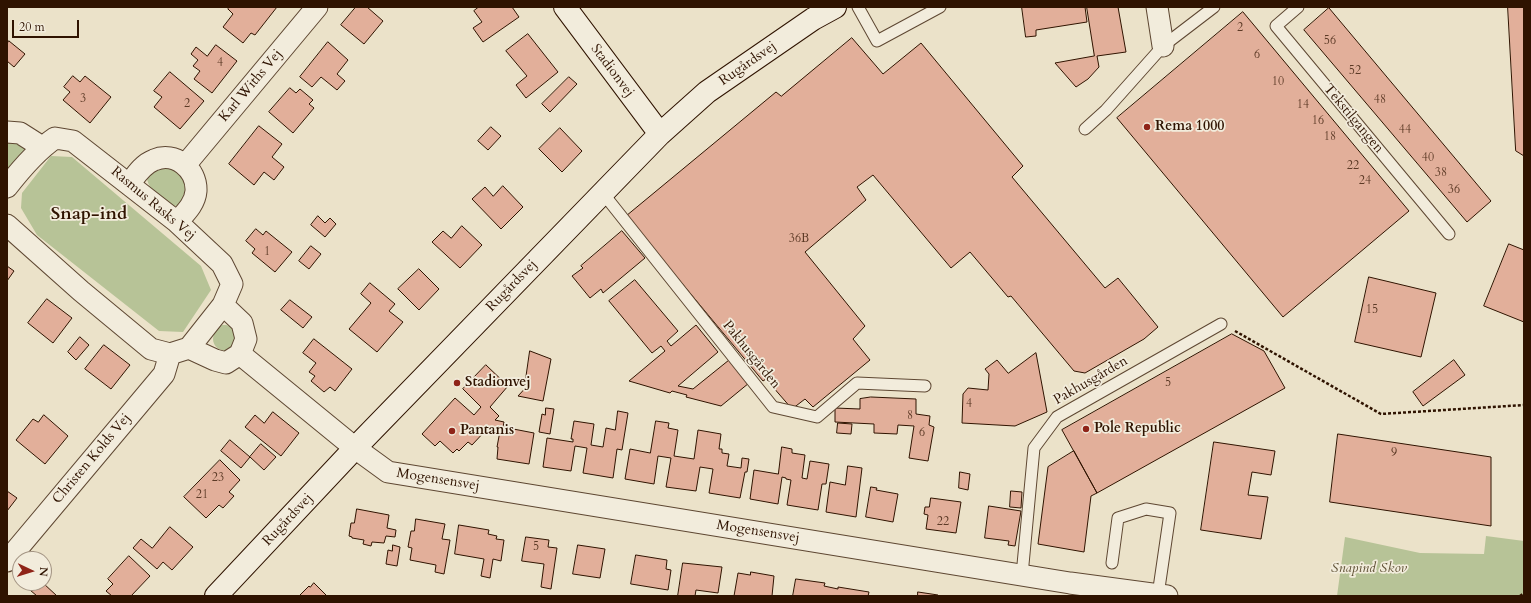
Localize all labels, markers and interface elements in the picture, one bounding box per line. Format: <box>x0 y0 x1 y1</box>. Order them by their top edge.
scale bar <box>14 12 81 38</box>
text: 20 m <box>19 19 45 35</box>
house number: 2 <box>1237 21 1243 35</box>
house number: 56 <box>1324 34 1336 48</box>
street label: Rugårdsvej <box>716 38 780 90</box>
street label: Stadionvej <box>587 41 637 101</box>
street label: Karl Withs Vej <box>216 46 286 126</box>
house number: 6 <box>1254 48 1260 62</box>
house number: 4 <box>217 56 223 70</box>
house number: 52 <box>1349 64 1361 78</box>
house number: 10 <box>1272 75 1284 89</box>
street label: Tekstilgangen <box>1319 81 1387 157</box>
house number: 3 <box>80 92 86 106</box>
house number: 48 <box>1374 93 1386 107</box>
house number: 2 <box>184 97 190 111</box>
house number: 14 <box>1297 98 1309 112</box>
house number: 16 <box>1312 114 1324 128</box>
place label: Rema 1000 <box>1155 119 1225 135</box>
marker: Rema 1000 <box>1142 122 1152 132</box>
house number: 44 <box>1399 123 1411 137</box>
house number: 18 <box>1324 130 1336 144</box>
house number: 40 <box>1422 151 1434 165</box>
house number: 22 <box>1347 159 1359 173</box>
street label: Rasmus Rasks Vej <box>107 164 199 244</box>
house number: 38 <box>1435 166 1447 180</box>
house number: 24 <box>1359 174 1371 188</box>
house number: 36 <box>1448 183 1460 197</box>
district label: Snap-ind <box>51 204 127 226</box>
house number: 36B <box>789 232 809 246</box>
house number: 1 <box>264 245 270 259</box>
street label: Rugårdsvej <box>483 256 541 316</box>
house number: 15 <box>1366 303 1378 317</box>
street label: Pakhusgården <box>718 318 784 392</box>
street label: Pakhusgården <box>1051 353 1131 409</box>
place label: Stadionvej <box>465 375 531 391</box>
house number: 5 <box>1165 376 1171 390</box>
marker: Stadionvej <box>452 378 462 388</box>
house number: 4 <box>966 397 972 411</box>
house number: 8 <box>907 409 913 423</box>
street label: Christen Kolds Vej <box>49 410 135 508</box>
place label: Pole Republic <box>1094 421 1181 437</box>
place label: Pantanis <box>460 423 514 439</box>
marker: Pole Republic <box>1081 424 1091 434</box>
marker: Pantanis <box>447 426 457 436</box>
house number: 6 <box>919 426 925 440</box>
house number: 9 <box>1391 446 1397 460</box>
street label: Mogensensvej <box>395 465 481 495</box>
house number: 23 <box>212 471 224 485</box>
house number: 21 <box>196 488 208 502</box>
street label: Rugårdsvej <box>259 490 317 550</box>
house number: 22 <box>937 515 949 529</box>
street label: Mogensensvej <box>715 517 801 547</box>
house number: 5 <box>533 540 539 554</box>
north arrow <box>12 551 52 591</box>
park label: Snapind Skov <box>1331 561 1407 577</box>
text: N <box>36 567 51 577</box>

